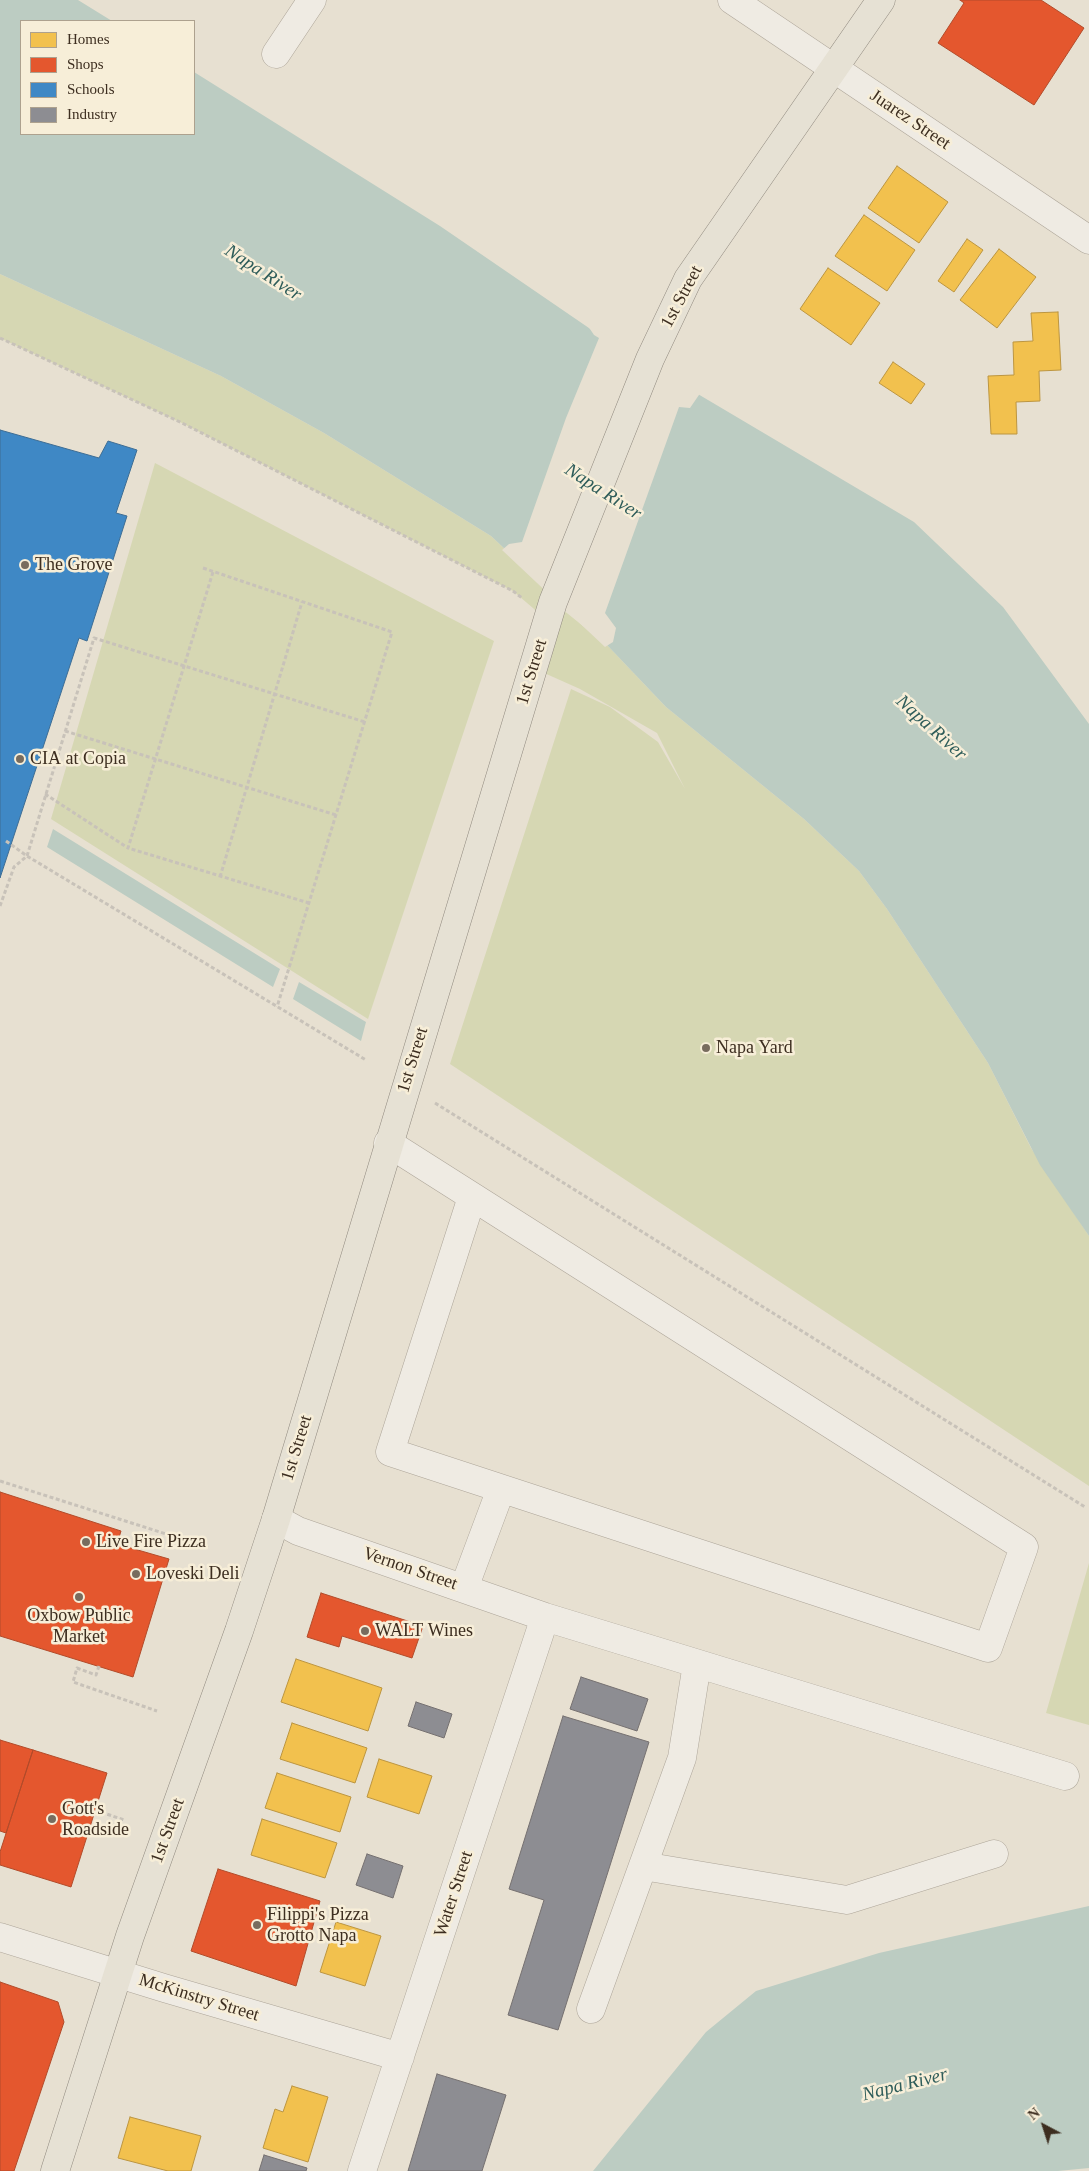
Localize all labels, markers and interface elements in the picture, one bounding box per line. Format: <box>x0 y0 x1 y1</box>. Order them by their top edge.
legend <box>20 20 195 135</box>
text: Homes <box>67 31 110 47</box>
text: Shops <box>67 56 104 72</box>
text: Schools <box>67 81 115 97</box>
street label: Juarez Street <box>866 85 954 155</box>
text: Industry <box>67 106 117 122</box>
water label: Napa River <box>220 240 306 306</box>
street label: 1st Street <box>657 262 707 332</box>
water label: Napa River <box>560 459 646 525</box>
place label: The Grove <box>35 554 112 576</box>
marker: The Grove <box>19 559 31 571</box>
street label: 1st Street <box>512 637 552 707</box>
water label: Napa River <box>891 690 971 766</box>
place label: CIA at Copia <box>30 748 126 770</box>
marker: CIA at Copia <box>14 753 26 765</box>
street label: 1st Street <box>393 1025 433 1095</box>
place label: Napa Yard <box>716 1037 793 1059</box>
marker: Napa Yard <box>700 1042 712 1054</box>
street label: 1st Street <box>277 1413 317 1483</box>
place label: Live Fire Pizza <box>96 1531 206 1553</box>
marker: Live Fire Pizza <box>80 1536 92 1548</box>
street label: Vernon Street <box>360 1543 460 1595</box>
place label: Loveski Deli <box>146 1563 239 1585</box>
marker: Loveski Deli <box>130 1568 142 1580</box>
marker: Oxbow Public Market <box>73 1591 85 1603</box>
place label: Oxbow Public Market <box>27 1605 131 1648</box>
place label: WALT Wines <box>375 1620 473 1642</box>
marker: WALT Wines <box>359 1625 371 1637</box>
street label: 1st Street <box>146 1796 190 1866</box>
place label: Gott's Roadside <box>62 1798 129 1840</box>
marker: Gott's Roadside <box>46 1813 58 1825</box>
street label: Water Street <box>430 1848 478 1940</box>
place label: Filippi's Pizza Grotto Napa <box>267 1904 369 1946</box>
marker: Filippi's Pizza Grotto Napa <box>251 1919 263 1931</box>
street label: McKinstry Street <box>136 1969 262 2027</box>
water label: Napa River <box>860 2063 950 2107</box>
north arrow <box>1019 2101 1069 2151</box>
text: N <box>1025 2105 1043 2123</box>

